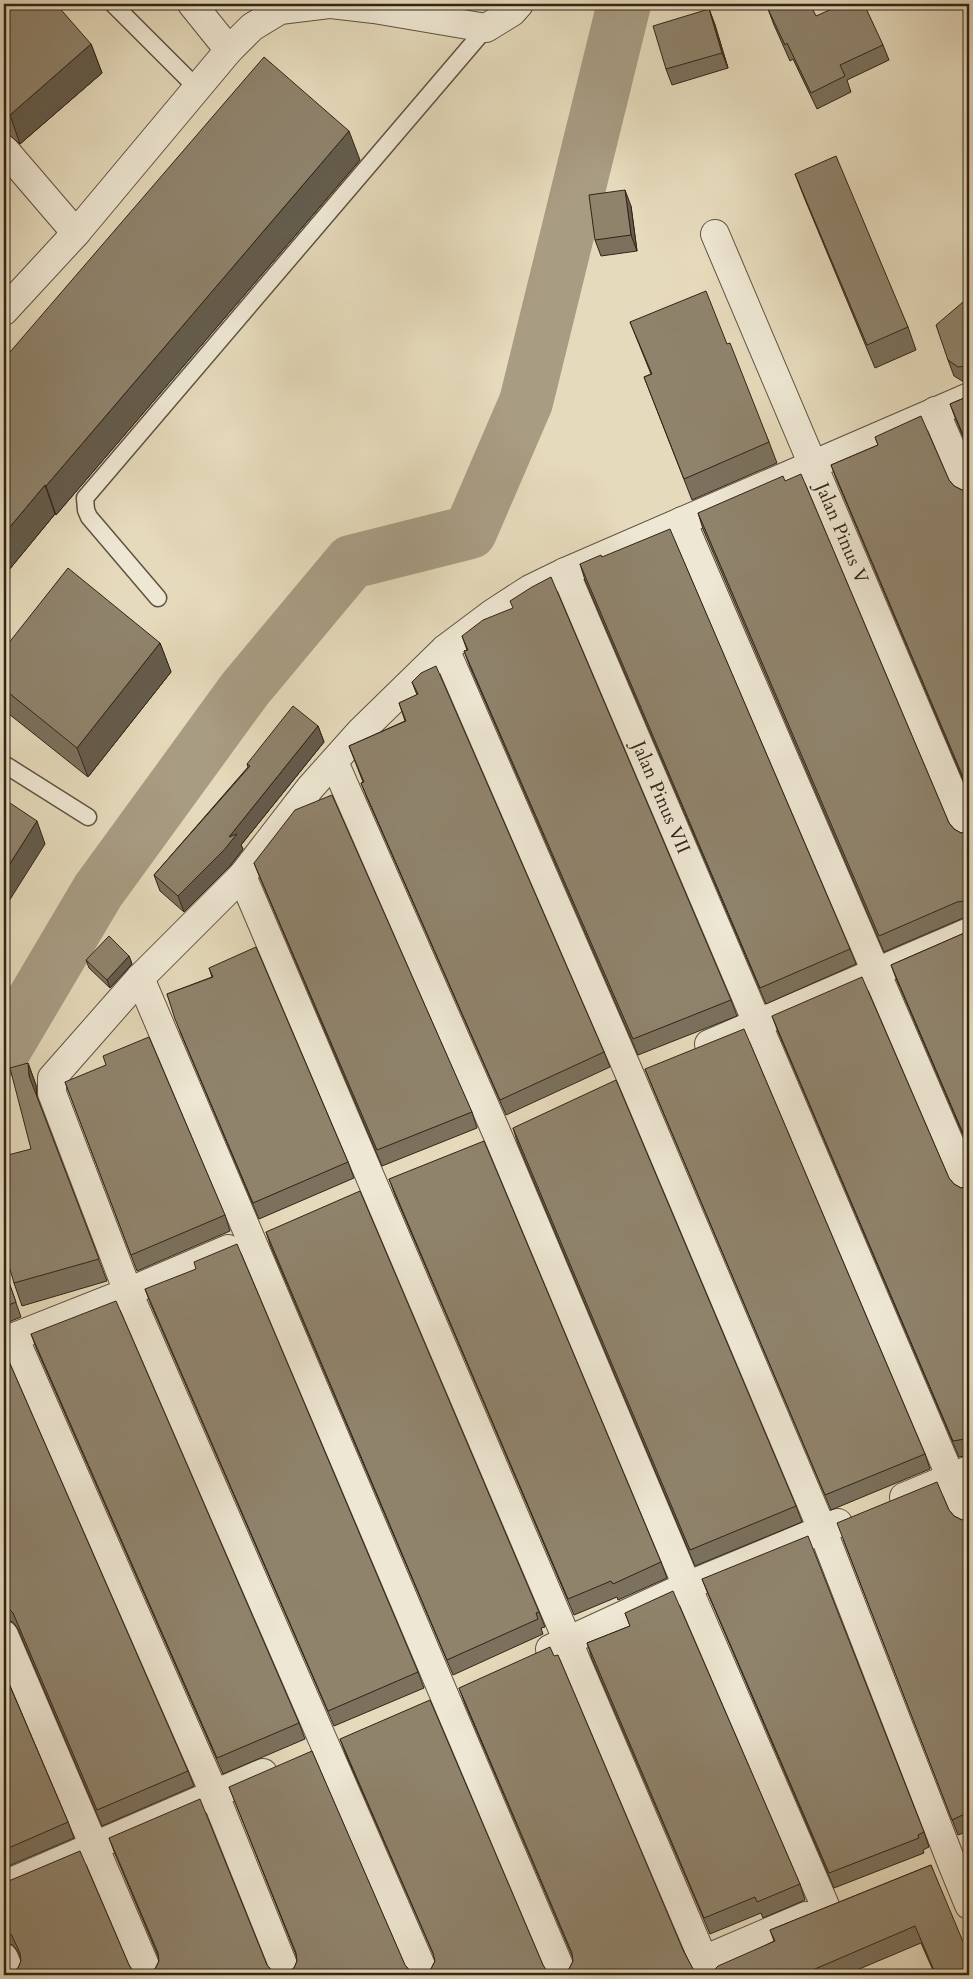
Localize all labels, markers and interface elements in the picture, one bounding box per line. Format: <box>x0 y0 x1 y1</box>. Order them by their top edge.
street label: Jalan Pinus V <box>808 476 875 588</box>
street label: Jalan Pinus VII <box>624 734 697 858</box>

